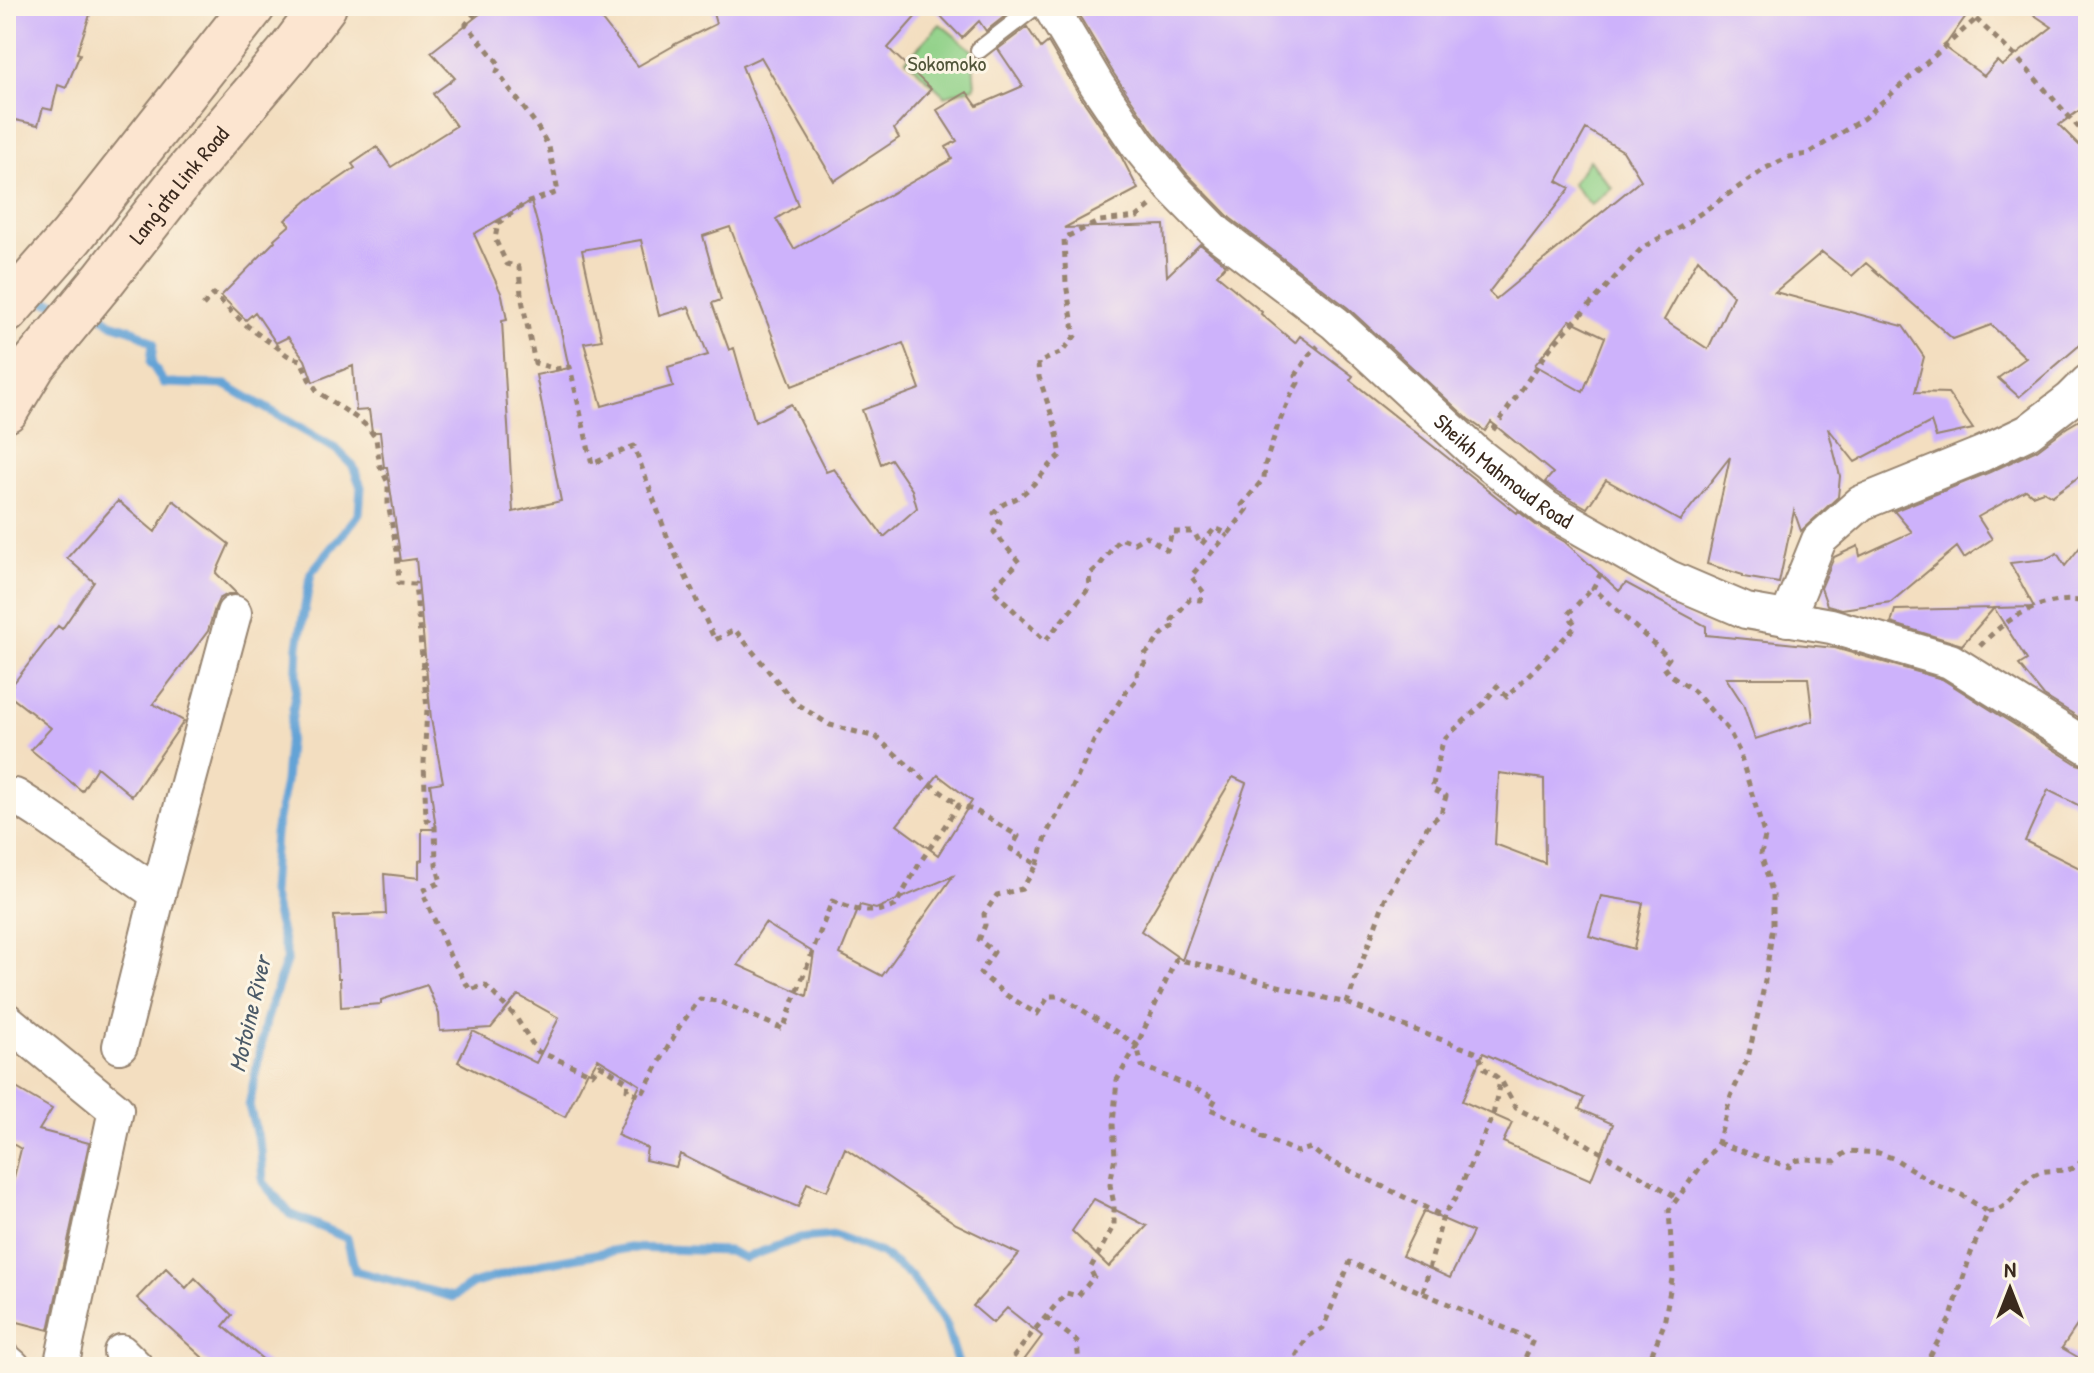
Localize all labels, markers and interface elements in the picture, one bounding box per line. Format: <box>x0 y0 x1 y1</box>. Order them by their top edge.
park label: Sokomoko <box>908 48 987 78</box>
street label: Lang'ata Link Road <box>122 119 236 250</box>
street label: Sheikh Mahmoud Road <box>1427 407 1579 535</box>
water label: Motoine River <box>220 950 278 1075</box>
north arrow <box>1970 1249 2050 1329</box>
text: N <box>2004 1254 2016 1284</box>

